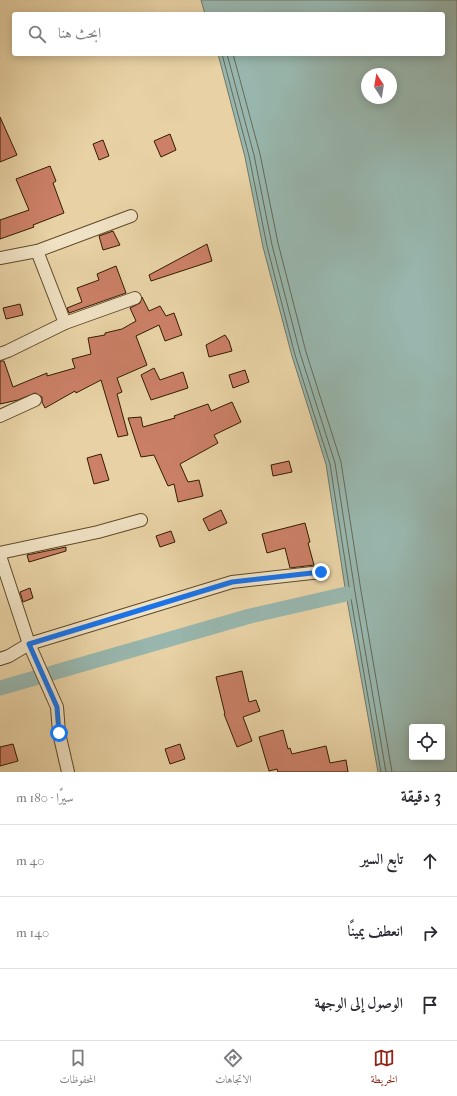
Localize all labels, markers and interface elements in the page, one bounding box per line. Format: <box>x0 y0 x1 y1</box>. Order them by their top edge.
search box <box>12 12 445 56</box>
icon: search <box>26 23 48 45</box>
text: ابحث هنا <box>58 24 101 42</box>
north arrow <box>361 68 397 104</box>
route end <box>312 563 330 581</box>
route start <box>50 724 68 742</box>
map controls <box>409 724 445 760</box>
button: locate <box>409 724 445 760</box>
text: 3 دقيقة <box>401 786 441 806</box>
text: سيرًا · 180 m <box>16 790 74 805</box>
text: تابع السير <box>361 850 403 868</box>
icon: ahead <box>419 850 441 872</box>
text: 40 m <box>16 853 44 868</box>
text: انعطف يمينًا <box>348 922 403 940</box>
icon: right <box>419 922 441 944</box>
text: 140 m <box>16 925 49 940</box>
text: الوصول إلى الوجهة <box>314 994 403 1012</box>
icon: arrive <box>419 994 441 1016</box>
tab: المحفوظات <box>60 1047 96 1090</box>
tab: الاتجاهات <box>215 1047 252 1090</box>
tab: الخريطة <box>371 1047 397 1090</box>

